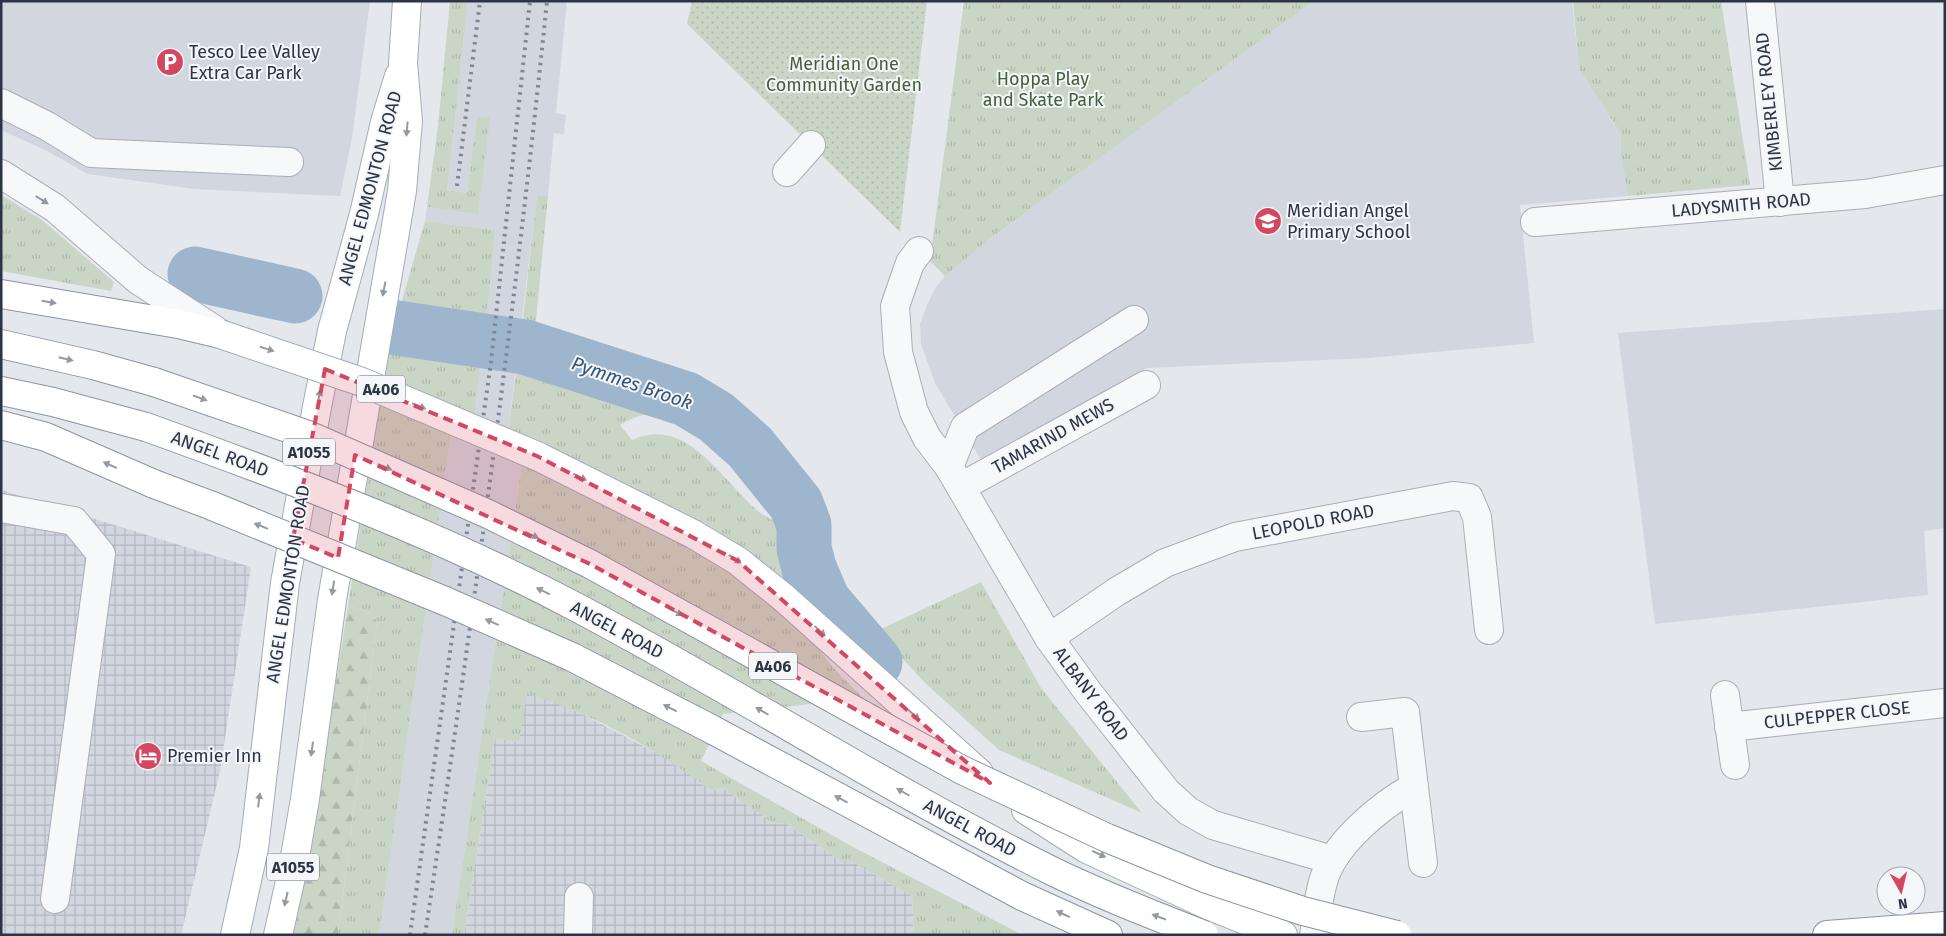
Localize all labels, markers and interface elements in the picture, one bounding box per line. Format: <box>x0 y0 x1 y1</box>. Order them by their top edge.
street label: KIMBERLEY ROAD <box>1751 31 1787 173</box>
place label: Tesco Lee Valley Extra Car Park <box>189 41 320 84</box>
parking icon: Tesco Lee Valley Extra Car Park <box>155 47 185 77</box>
park label: Meridian One Community Garden <box>766 53 922 96</box>
park label: Hoppa Play and Skate Park <box>983 68 1104 111</box>
street label: ANGEL EDMONTON ROAD <box>333 89 407 287</box>
one-way arrow <box>403 121 411 137</box>
street label: LADYSMITH ROAD <box>1670 188 1812 222</box>
one-way arrow <box>36 196 49 205</box>
place label: Meridian Angel Primary School <box>1287 200 1410 243</box>
school or university icon: Meridian Angel Primary School <box>1253 206 1283 236</box>
one-way arrow <box>379 282 387 298</box>
one-way arrow <box>42 299 58 307</box>
one-way arrow <box>259 345 274 353</box>
water label: Pymmes Brook <box>569 352 695 414</box>
one-way arrow <box>58 355 73 363</box>
road number: A406 <box>357 376 405 402</box>
one-way arrow <box>316 389 324 405</box>
street label: TAMARIND MEWS <box>988 393 1118 479</box>
one-way arrow <box>193 394 208 402</box>
one-way arrow <box>412 402 426 410</box>
street label: ANGEL ROAD <box>168 426 272 482</box>
road number: A1055 <box>283 438 335 466</box>
one-way arrow <box>103 460 117 468</box>
one-way arrow <box>378 464 392 472</box>
one-way arrow <box>573 473 588 481</box>
street label: ANGEL EDMONTON ROAD <box>261 483 315 685</box>
street label: LEOPOLD ROAD <box>1250 499 1376 545</box>
one-way arrow <box>254 522 269 529</box>
one-way arrow <box>525 531 540 540</box>
one-way arrow <box>728 554 741 564</box>
one-way arrow <box>329 580 337 596</box>
one-way arrow <box>536 587 550 595</box>
street label: ANGEL ROAD <box>567 596 667 664</box>
one-way arrow <box>668 608 683 616</box>
one-way arrow <box>485 618 499 626</box>
one-way arrow <box>814 625 826 637</box>
street label: ALBANY ROAD <box>1048 643 1134 745</box>
road number: A406 <box>749 652 797 679</box>
street label: CULPEPPER CLOSE <box>1763 696 1911 734</box>
one-way arrow <box>663 704 677 712</box>
one-way arrow <box>756 706 769 715</box>
one-way arrow <box>908 710 921 721</box>
hotel icon: Premier Inn <box>133 741 163 771</box>
one-way arrow <box>307 741 315 757</box>
place label: Premier Inn <box>167 745 262 767</box>
one-way arrow <box>897 787 910 796</box>
one-way arrow <box>255 792 263 808</box>
street label: ANGEL ROAD <box>920 794 1020 862</box>
one-way arrow <box>834 795 849 803</box>
one-way arrow <box>1092 851 1106 859</box>
road number: A1055 <box>267 854 319 880</box>
north arrow <box>1876 866 1926 916</box>
one-way arrow <box>282 891 290 906</box>
text: N <box>1897 894 1909 912</box>
one-way arrow <box>1056 910 1070 918</box>
one-way arrow <box>1151 913 1166 921</box>

